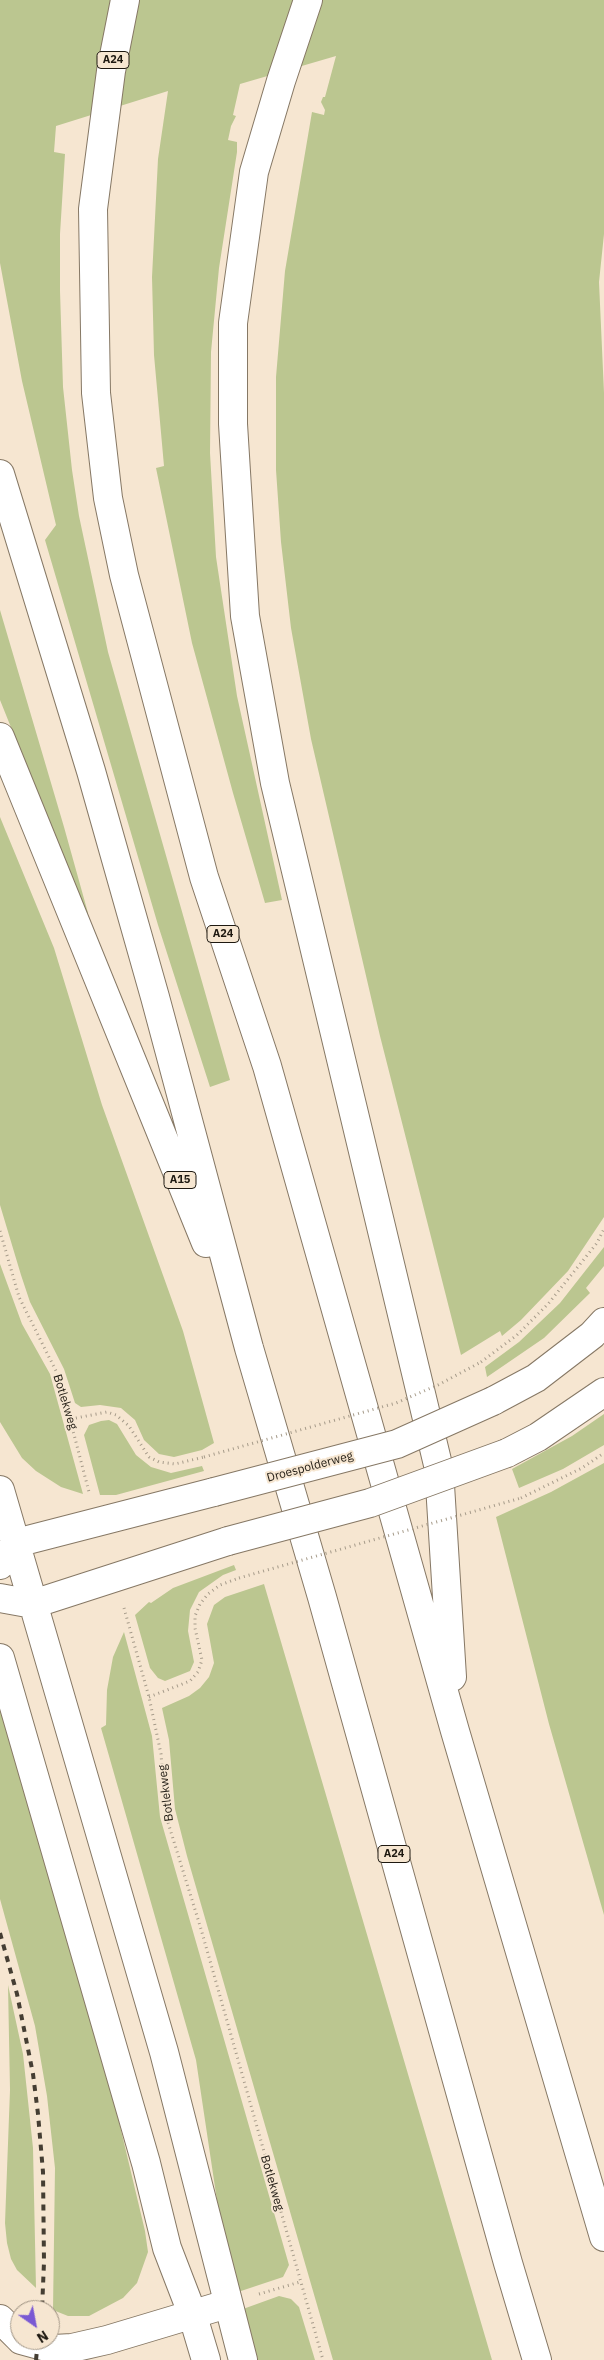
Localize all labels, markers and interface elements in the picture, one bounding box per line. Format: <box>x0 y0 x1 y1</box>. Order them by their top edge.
road number: A24 <box>97 52 129 68</box>
road number: A24 <box>207 926 239 942</box>
road number: A15 <box>164 1172 196 1188</box>
street label: Botlekweg <box>50 1373 80 1431</box>
street label: Droespolderweg <box>265 1449 355 1485</box>
street label: Botlekweg <box>155 1764 177 1822</box>
road number: A24 <box>378 1846 410 1862</box>
street label: Botlekweg <box>257 2154 287 2212</box>
north arrow <box>10 2300 60 2350</box>
text: N <box>33 2326 52 2347</box>

